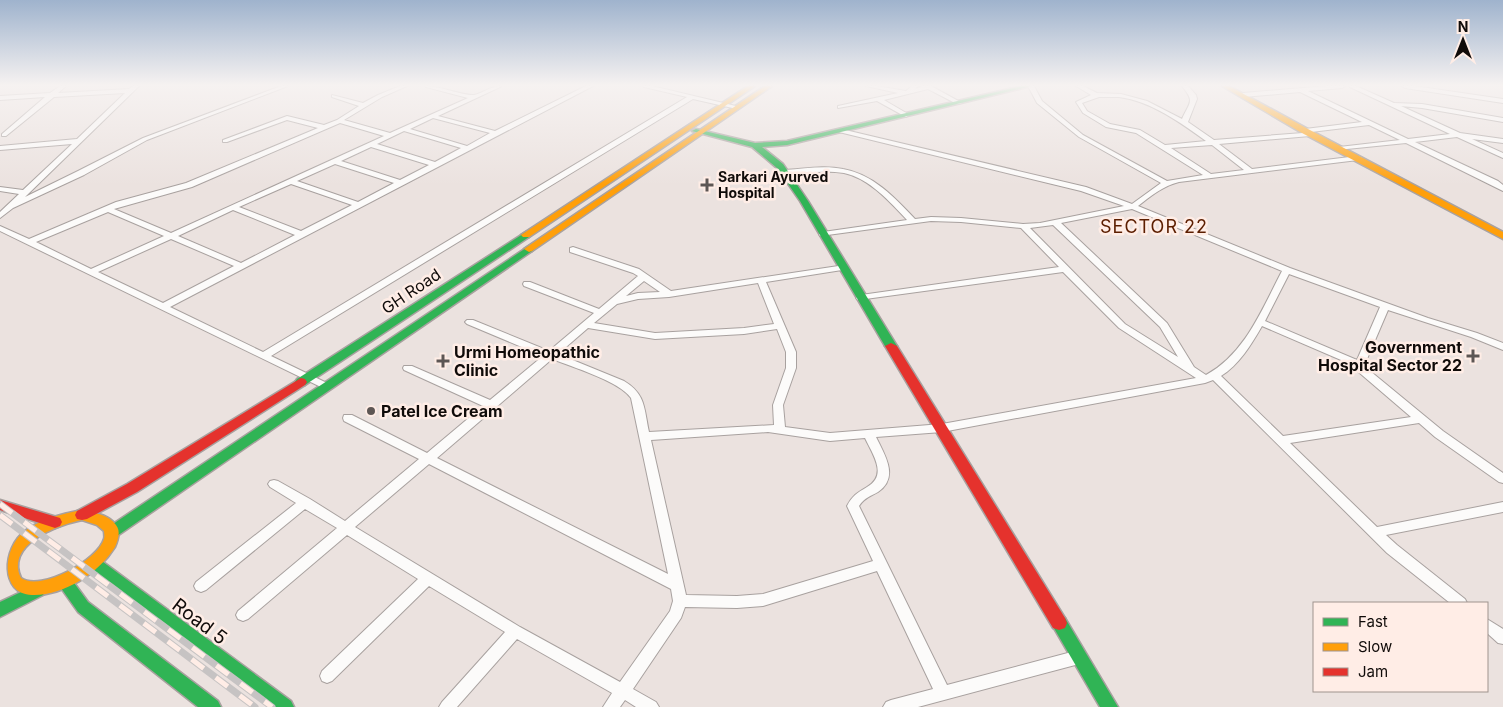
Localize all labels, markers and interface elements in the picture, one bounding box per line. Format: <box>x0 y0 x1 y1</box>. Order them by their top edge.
north arrow <box>1438 15 1488 65</box>
text: N <box>1458 18 1468 35</box>
place label: Sarkari Ayurved Hospital <box>718 168 828 201</box>
marker: Sarkari Ayurved Hospital <box>700 178 714 192</box>
district label: SECTOR 22 <box>1100 216 1208 237</box>
street label: GH Road <box>378 264 444 318</box>
place label: Government Hospital Sector 22 <box>1318 337 1462 375</box>
place label: Urmi Homeopathic Clinic <box>454 342 600 380</box>
marker: Government Hospital Sector 22 <box>1466 349 1480 363</box>
marker: Urmi Homeopathic Clinic <box>436 354 450 368</box>
place label: Patel Ice Cream <box>381 401 503 421</box>
marker: Patel Ice Cream <box>365 405 377 417</box>
street label: Road 5 <box>168 593 232 649</box>
legend <box>1313 602 1488 692</box>
text: Fast <box>1358 612 1388 631</box>
text: Slow <box>1358 637 1392 656</box>
text: Jam <box>1358 662 1388 681</box>

